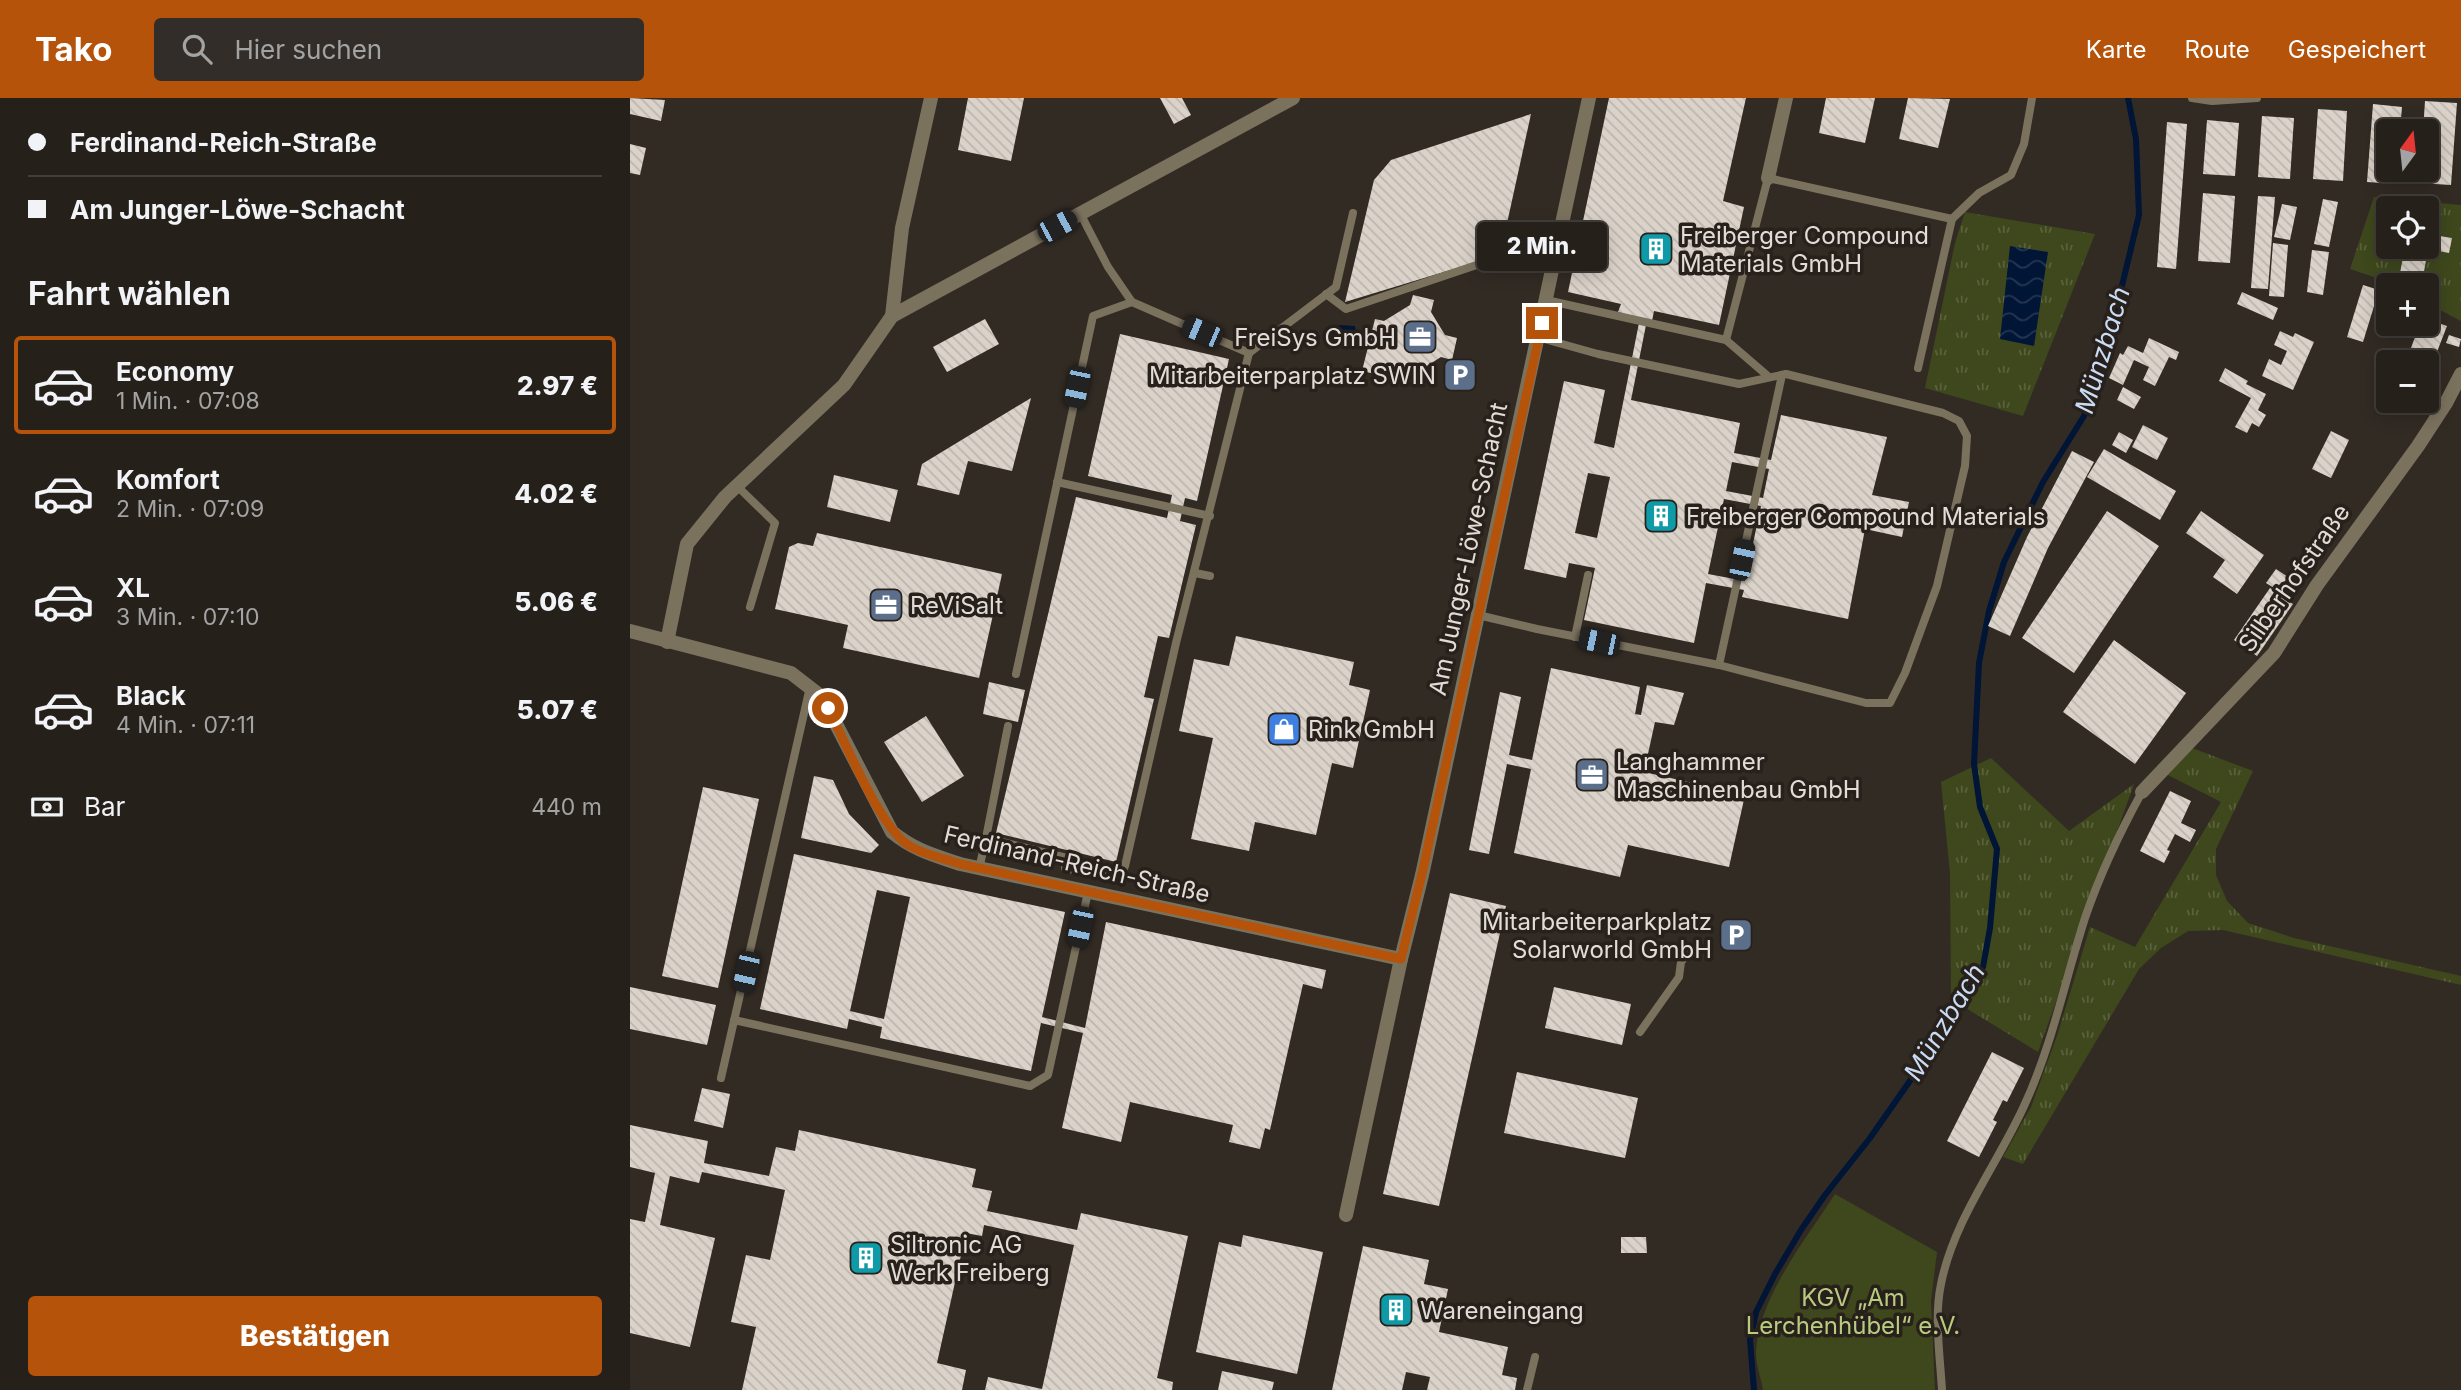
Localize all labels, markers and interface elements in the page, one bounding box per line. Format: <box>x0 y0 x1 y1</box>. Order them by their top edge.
search box <box>154 18 644 81</box>
text: Tako <box>35 29 112 69</box>
icon: search <box>178 30 216 68</box>
text: Hier suchen <box>234 34 382 65</box>
text: Karte <box>2086 35 2146 64</box>
text: Route <box>2184 35 2250 64</box>
text: Gespeichert <box>2288 35 2426 64</box>
north arrow <box>2376 119 2440 182</box>
map controls <box>2376 119 2439 413</box>
text: Ferdinand-Reich-Straße <box>70 127 377 158</box>
text: Am Junger-Löwe-Schacht <box>70 194 405 225</box>
button: locate <box>2376 196 2439 259</box>
car <box>1034 207 1081 245</box>
place label: Freiberger Compound Materials GmbH <box>1680 221 1929 278</box>
callout: 2 Min. <box>1477 222 1607 271</box>
building icon: Freiberger Compound Materials GmbH <box>1637 230 1675 268</box>
text: 2 Min. <box>1507 232 1577 260</box>
button: + <box>2376 273 2439 336</box>
text: Fahrt wählen <box>28 274 231 313</box>
water label: Münzbach <box>2068 283 2136 417</box>
route end <box>1526 307 1558 339</box>
car <box>1179 314 1226 350</box>
office icon: FreiSys GmbH <box>1401 318 1439 356</box>
place label: FreiSys GmbH <box>1234 323 1396 352</box>
button: − <box>2376 350 2439 413</box>
icon: car <box>32 354 95 417</box>
text: Economy <box>116 356 234 387</box>
parking icon: Mitarbeiterparplatz SWIN <box>1441 356 1479 394</box>
place label: Mitarbeiterparplatz SWIN <box>1149 361 1436 390</box>
car <box>1063 364 1092 410</box>
text: 2.97 € <box>517 370 598 401</box>
text: 1 Min. · 07:08 <box>116 387 260 415</box>
street label: Am Junger-Löwe-Schacht <box>1423 400 1513 698</box>
icon: car <box>32 462 95 525</box>
text: Komfort <box>116 464 220 495</box>
text: 4.02 € <box>514 478 598 509</box>
text: 2 Min. · 07:09 <box>116 495 264 523</box>
building icon: Freiberger Compound Materials <box>1642 497 1680 535</box>
street label: Silberhofstraße <box>2232 498 2356 658</box>
place label: Freiberger Compound Materials <box>1686 502 2046 531</box>
car <box>1728 537 1757 583</box>
icon: car <box>32 570 95 633</box>
text: XL <box>116 572 150 603</box>
text: 5.06 € <box>514 586 598 617</box>
office icon: ReViSalt <box>867 586 905 624</box>
place label: ReViSalt <box>910 591 1003 620</box>
text: 3 Min. · 07:10 <box>116 603 260 631</box>
car <box>1577 627 1622 657</box>
icon: car <box>32 678 95 741</box>
text: Black <box>116 680 186 711</box>
route start <box>812 692 844 724</box>
text: 5.07 € <box>517 694 598 725</box>
shop icon: Rink GmbH <box>1265 710 1303 748</box>
text: 4 Min. · 07:11 <box>116 711 255 739</box>
place label: Rink GmbH <box>1308 715 1435 744</box>
place label: Langhammer Maschinenbau GmbH <box>1616 747 1861 804</box>
office icon: Langhammer Maschinenbau GmbH <box>1573 756 1611 794</box>
icon: cash <box>28 788 66 826</box>
text: Bar <box>84 791 125 822</box>
text: 440 m <box>531 793 602 821</box>
street label: Ferdinand-Reich-Straße <box>941 819 1213 909</box>
car <box>1066 904 1095 950</box>
place label: Mitarbeiterparkplatz Solarworld GmbH <box>1482 907 1712 964</box>
parking icon: Mitarbeiterparkplatz Solarworld GmbH <box>1717 916 1755 954</box>
car <box>732 949 761 995</box>
water label: Münzbach <box>1897 958 1991 1086</box>
place label: Siltronic AG Werk Freiberg <box>890 1230 1050 1287</box>
building icon: Siltronic AG Werk Freiberg <box>847 1239 885 1277</box>
park label: KGV „Am Lerchenhübel“ e.V. <box>1746 1283 1960 1340</box>
building icon: Wareneingang <box>1377 1291 1415 1329</box>
button: Bestätigen <box>28 1296 602 1376</box>
place label: Wareneingang <box>1420 1296 1584 1325</box>

